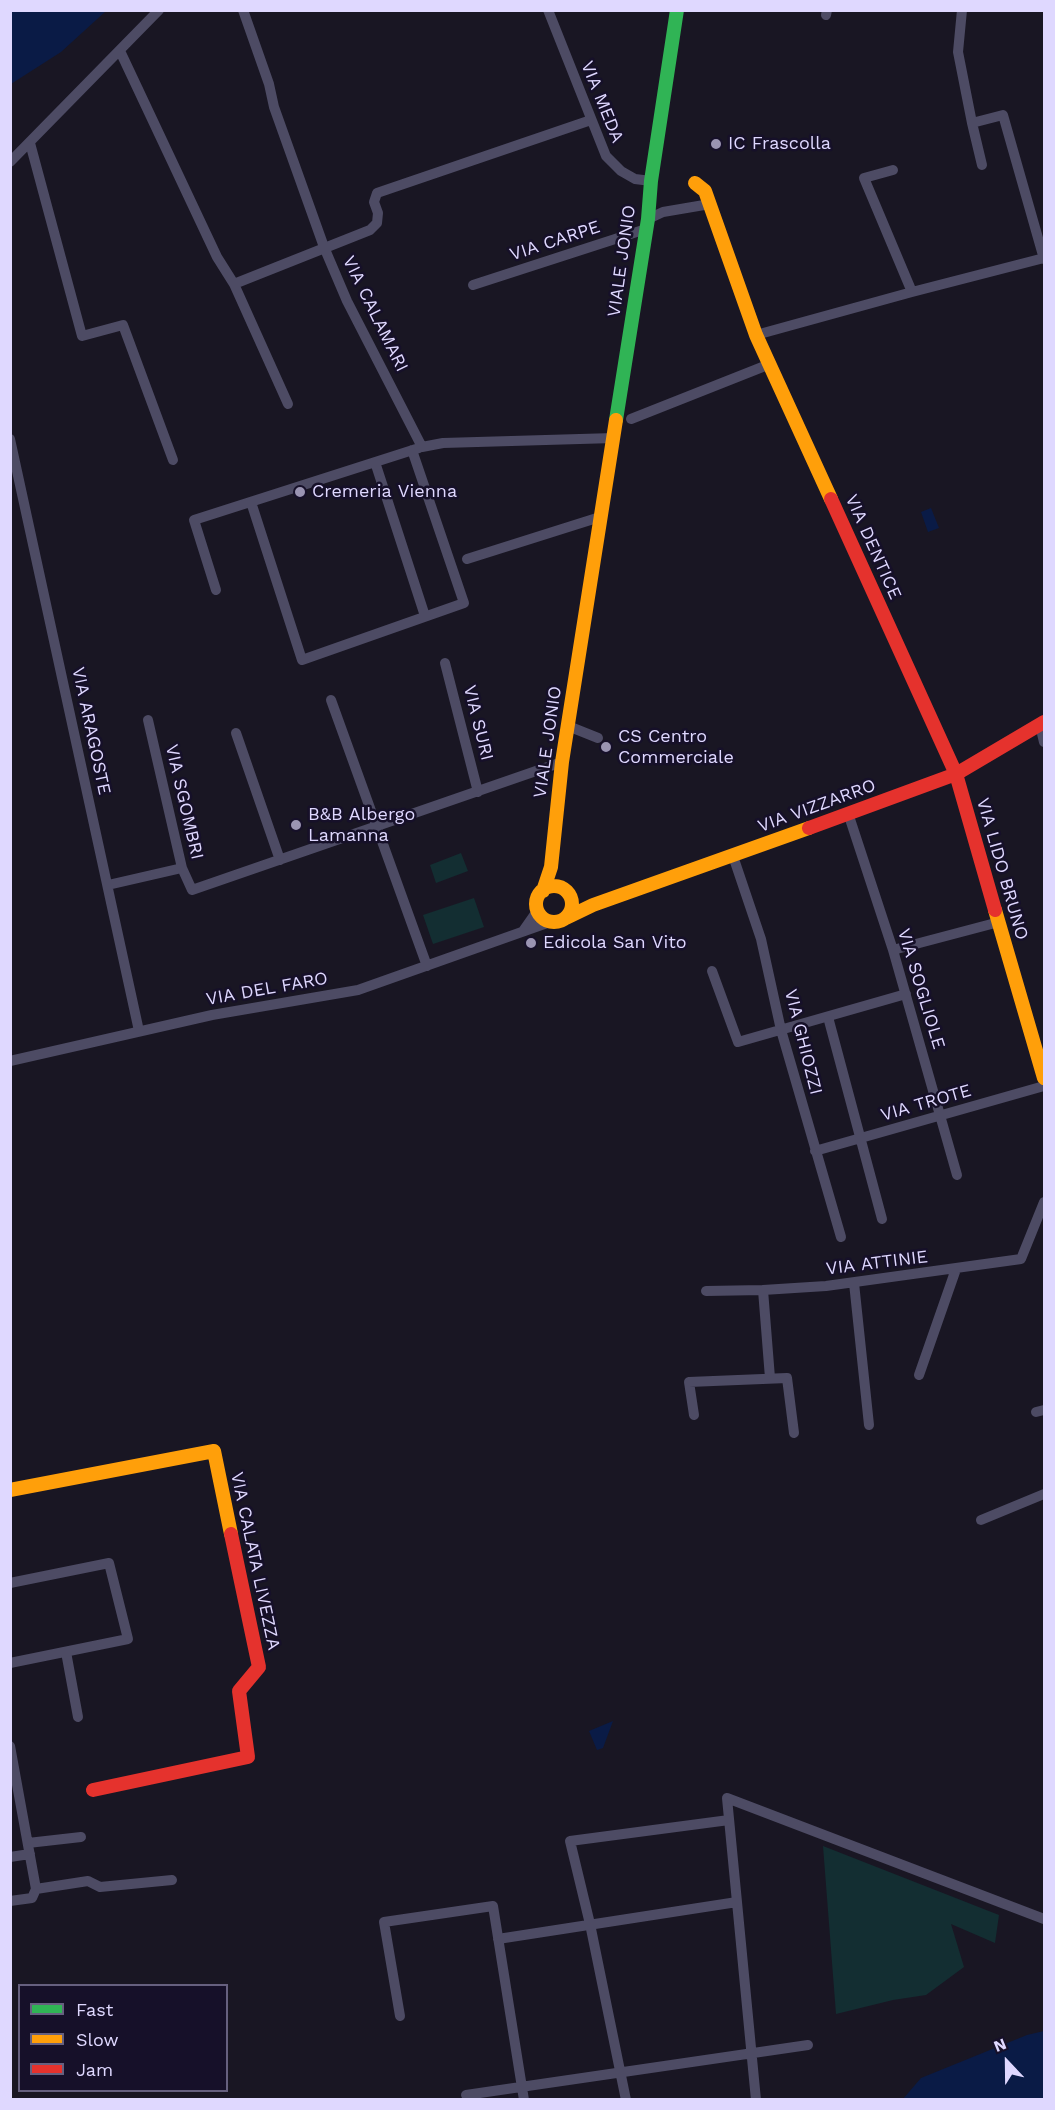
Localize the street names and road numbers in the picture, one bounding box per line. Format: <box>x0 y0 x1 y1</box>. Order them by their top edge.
street label: VIA MEDA <box>576 58 628 146</box>
street label: VIALE JONIO <box>603 204 641 318</box>
street label: VIA CARPE <box>507 216 603 266</box>
street label: VIA CALAMARI <box>338 252 412 376</box>
street label: VIA DENTICE <box>840 491 906 603</box>
street label: VIA ARAGOSTE <box>67 665 115 797</box>
street label: VIA SURI <box>458 683 498 763</box>
street label: VIALE JONIO <box>529 685 567 799</box>
street label: VIA SGOMBRI <box>160 742 208 862</box>
street label: VIA VIZZARRO <box>755 775 879 837</box>
street label: VIA LIDO BRUNO <box>971 795 1033 943</box>
street label: VIA SOGLIOLE <box>892 926 950 1052</box>
street label: VIA DEL FARO <box>204 968 330 1010</box>
street label: VIA GHIOZZI <box>779 987 827 1097</box>
street label: VIA TROTE <box>878 1080 974 1126</box>
street label: VIA ATTINIE <box>825 1246 929 1280</box>
street label: VIA CALATA LIVEZZA <box>226 1470 284 1652</box>

